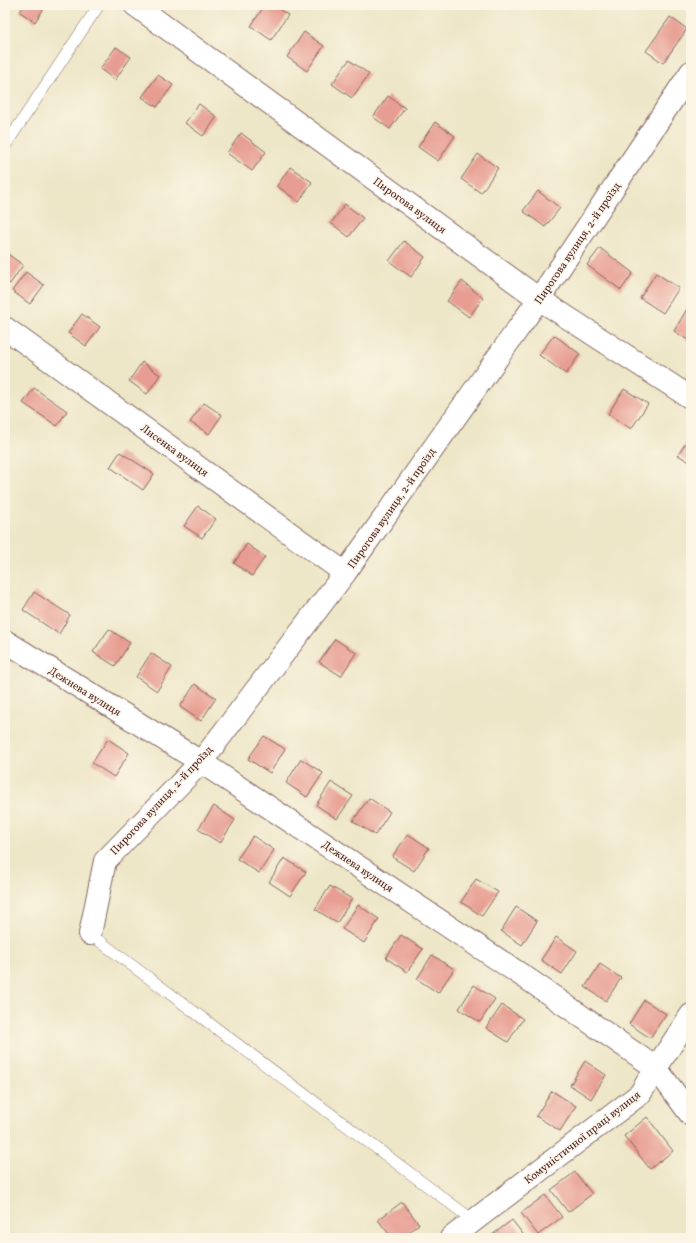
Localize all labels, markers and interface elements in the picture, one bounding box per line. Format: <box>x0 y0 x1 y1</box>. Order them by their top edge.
street label: Пирогова вулиця <box>370 175 449 238</box>
street label: Пирогова вулиця, 2-й проїзд <box>532 179 625 308</box>
street label: Лисенка вулиця <box>137 421 211 481</box>
street label: Пирогова вулиця, 2-й проїзд <box>345 445 440 572</box>
street label: Дежнева вулиця <box>45 664 124 721</box>
street label: Пирогова вулиця, 2-й проїзд <box>107 743 217 859</box>
street label: Дежнева вулиця <box>319 838 396 897</box>
street label: Комуністичної праці вулиця <box>522 1088 644 1188</box>

